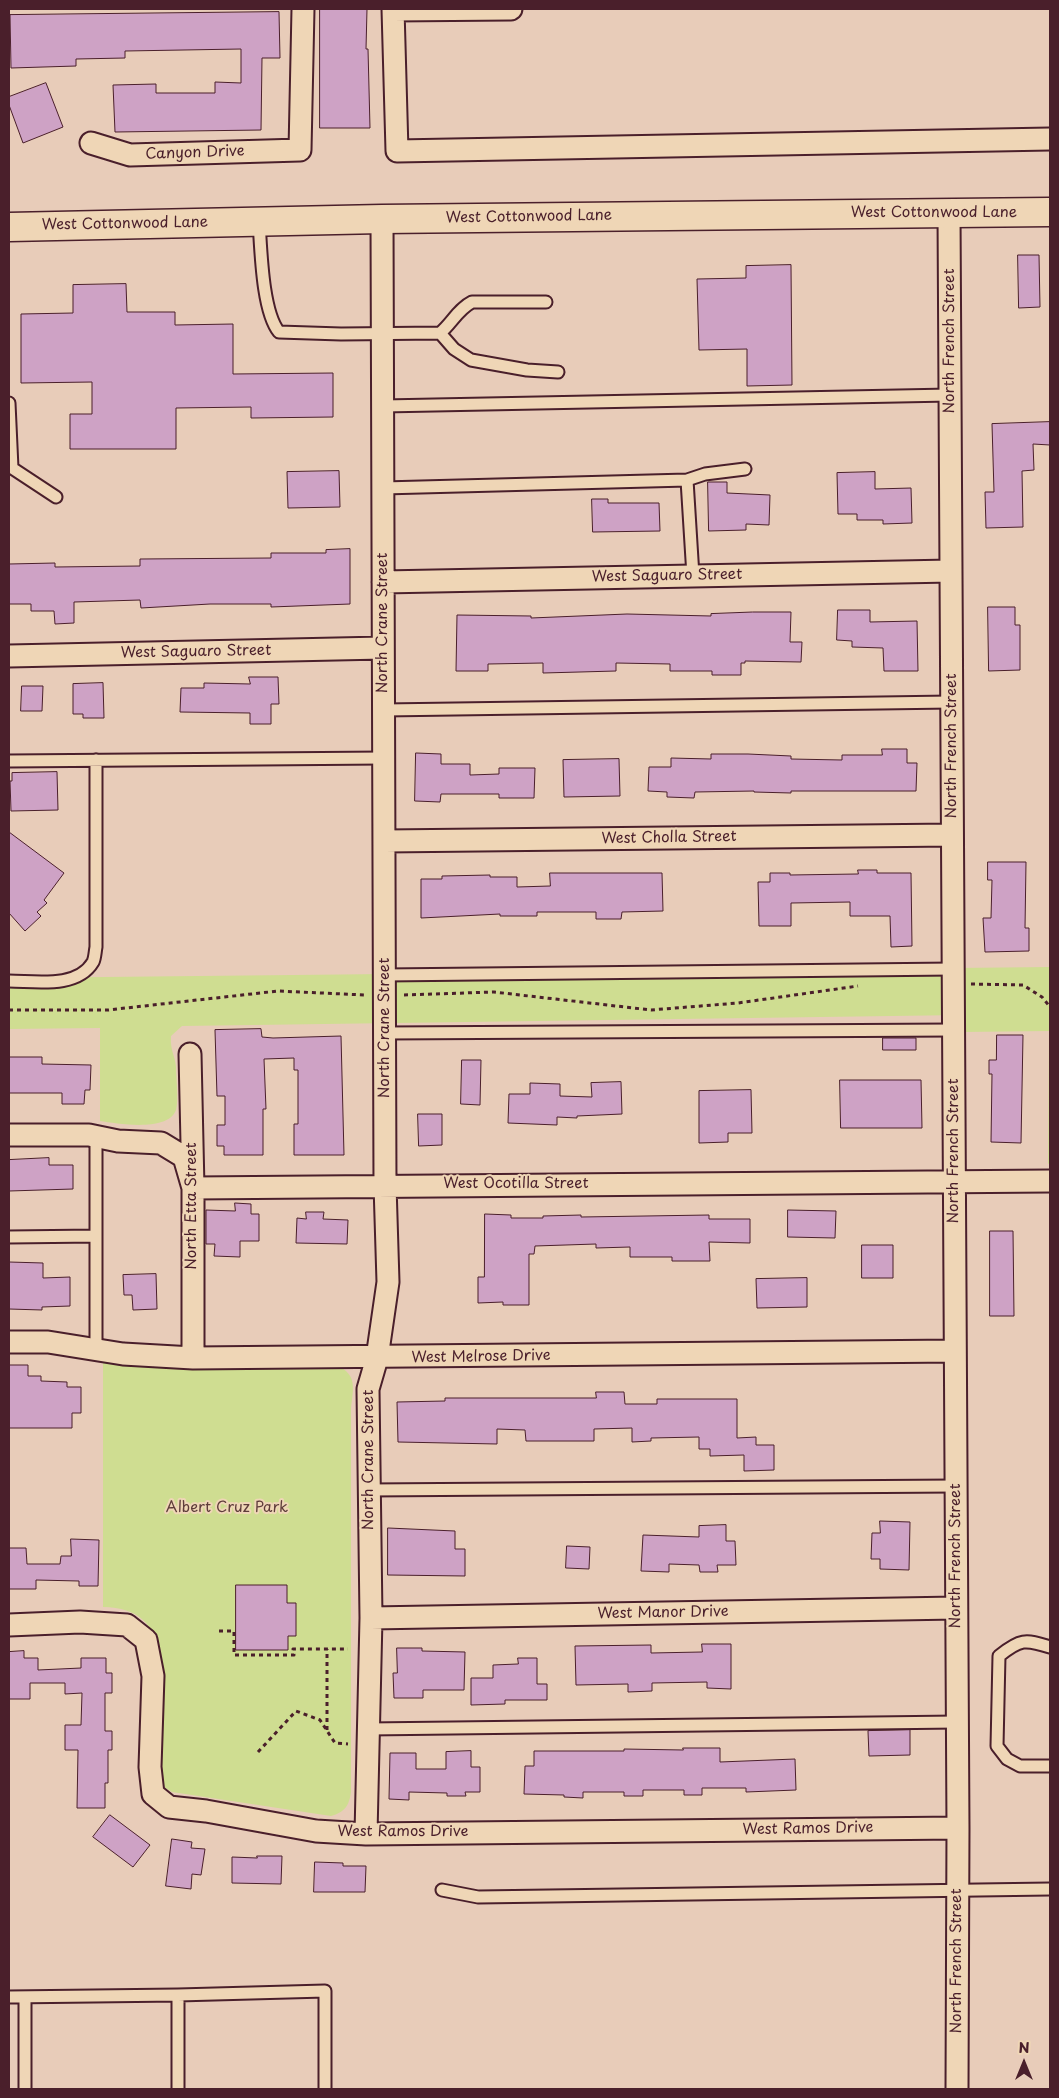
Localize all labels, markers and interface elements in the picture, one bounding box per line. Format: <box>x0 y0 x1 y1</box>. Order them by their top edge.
street label: Canyon Drive <box>145 142 245 164</box>
street label: West Cottonwood Lane <box>851 204 1017 222</box>
street label: West Cottonwood Lane <box>446 207 612 227</box>
street label: West Cottonwood Lane <box>42 214 208 234</box>
street label: North French Street <box>941 268 959 414</box>
street label: North Crane Street <box>374 553 392 693</box>
street label: West Saguaro Street <box>592 566 742 586</box>
street label: West Saguaro Street <box>121 642 271 662</box>
street label: North French Street <box>943 673 961 819</box>
street label: West Cholla Street <box>601 828 737 848</box>
street label: North Crane Street <box>376 958 394 1098</box>
street label: North French Street <box>945 1078 963 1224</box>
street label: North Etta Street <box>183 1142 201 1270</box>
street label: West Ocotilla Street <box>443 1175 589 1193</box>
street label: West Melrose Drive <box>411 1347 551 1367</box>
street label: North Crane Street <box>360 1390 378 1530</box>
street label: North French Street <box>947 1483 965 1629</box>
park label: Albert Cruz Park <box>166 1499 288 1517</box>
street label: West Manor Drive <box>597 1603 729 1623</box>
street label: West Ramos Drive <box>742 1819 874 1839</box>
street label: West Ramos Drive <box>338 1823 468 1841</box>
street label: North French Street <box>948 1888 966 2034</box>
text: N <box>1018 2037 1030 2058</box>
north arrow <box>999 2038 1049 2088</box>

